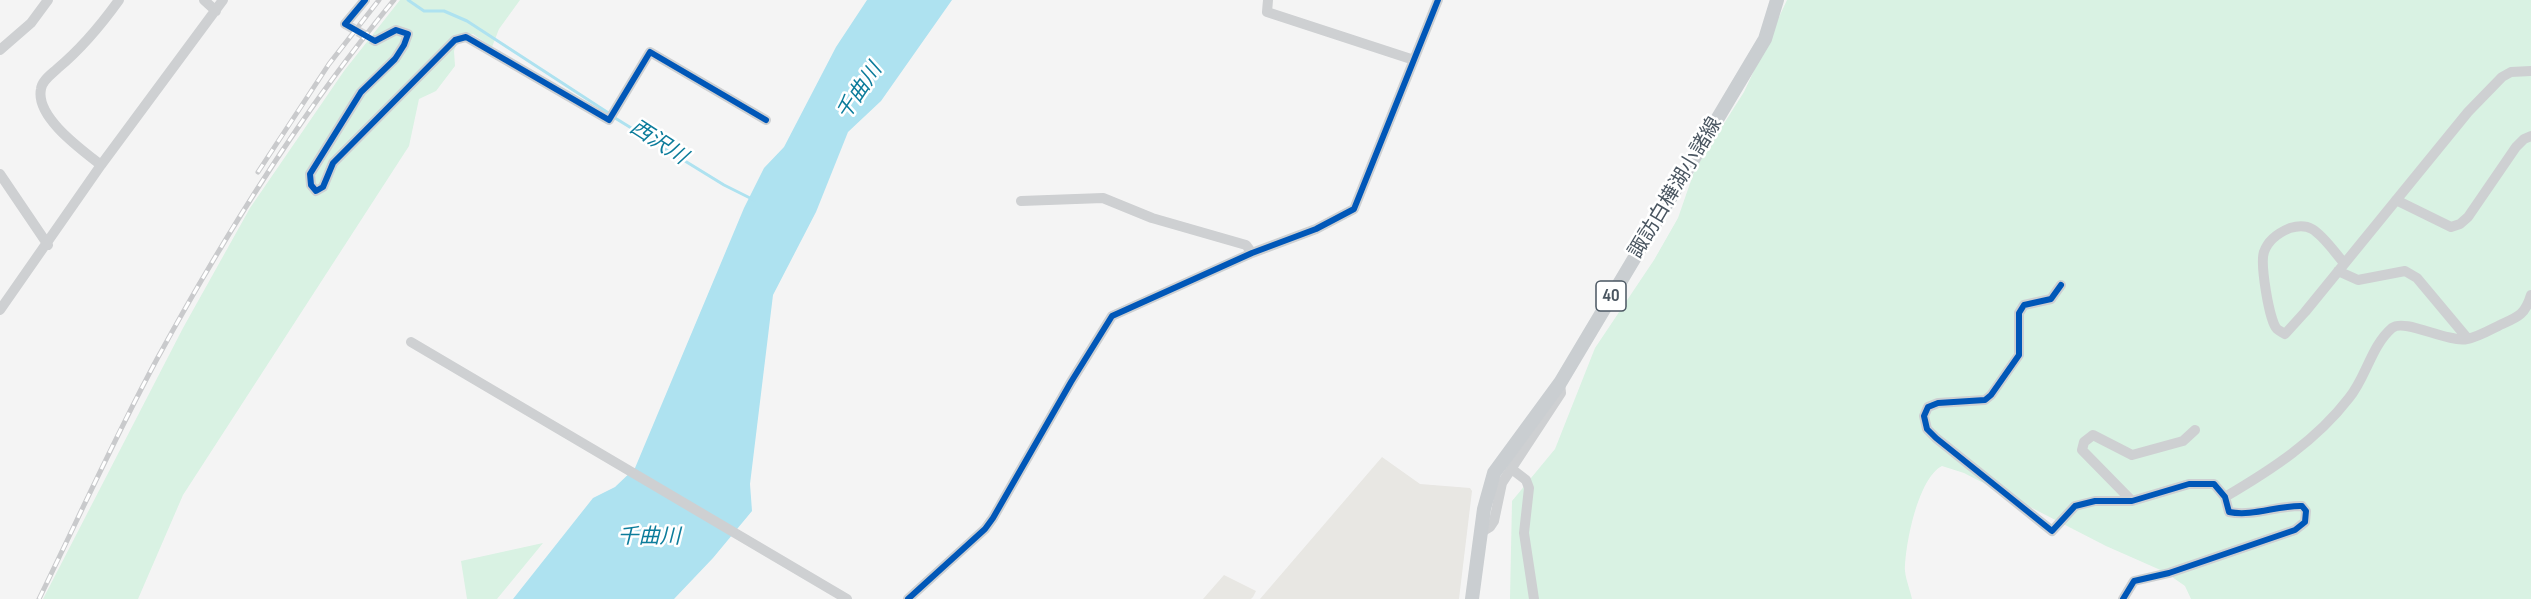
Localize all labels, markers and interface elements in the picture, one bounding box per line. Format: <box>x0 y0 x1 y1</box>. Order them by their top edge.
water label: 千曲川 <box>832 59 888 125</box>
street label: 諏訪白樺湖小諸線 <box>1625 113 1727 263</box>
water label: 西沢川 <box>625 115 691 171</box>
road number: 40 <box>1596 281 1626 311</box>
water label: 千曲川 <box>618 525 680 551</box>

